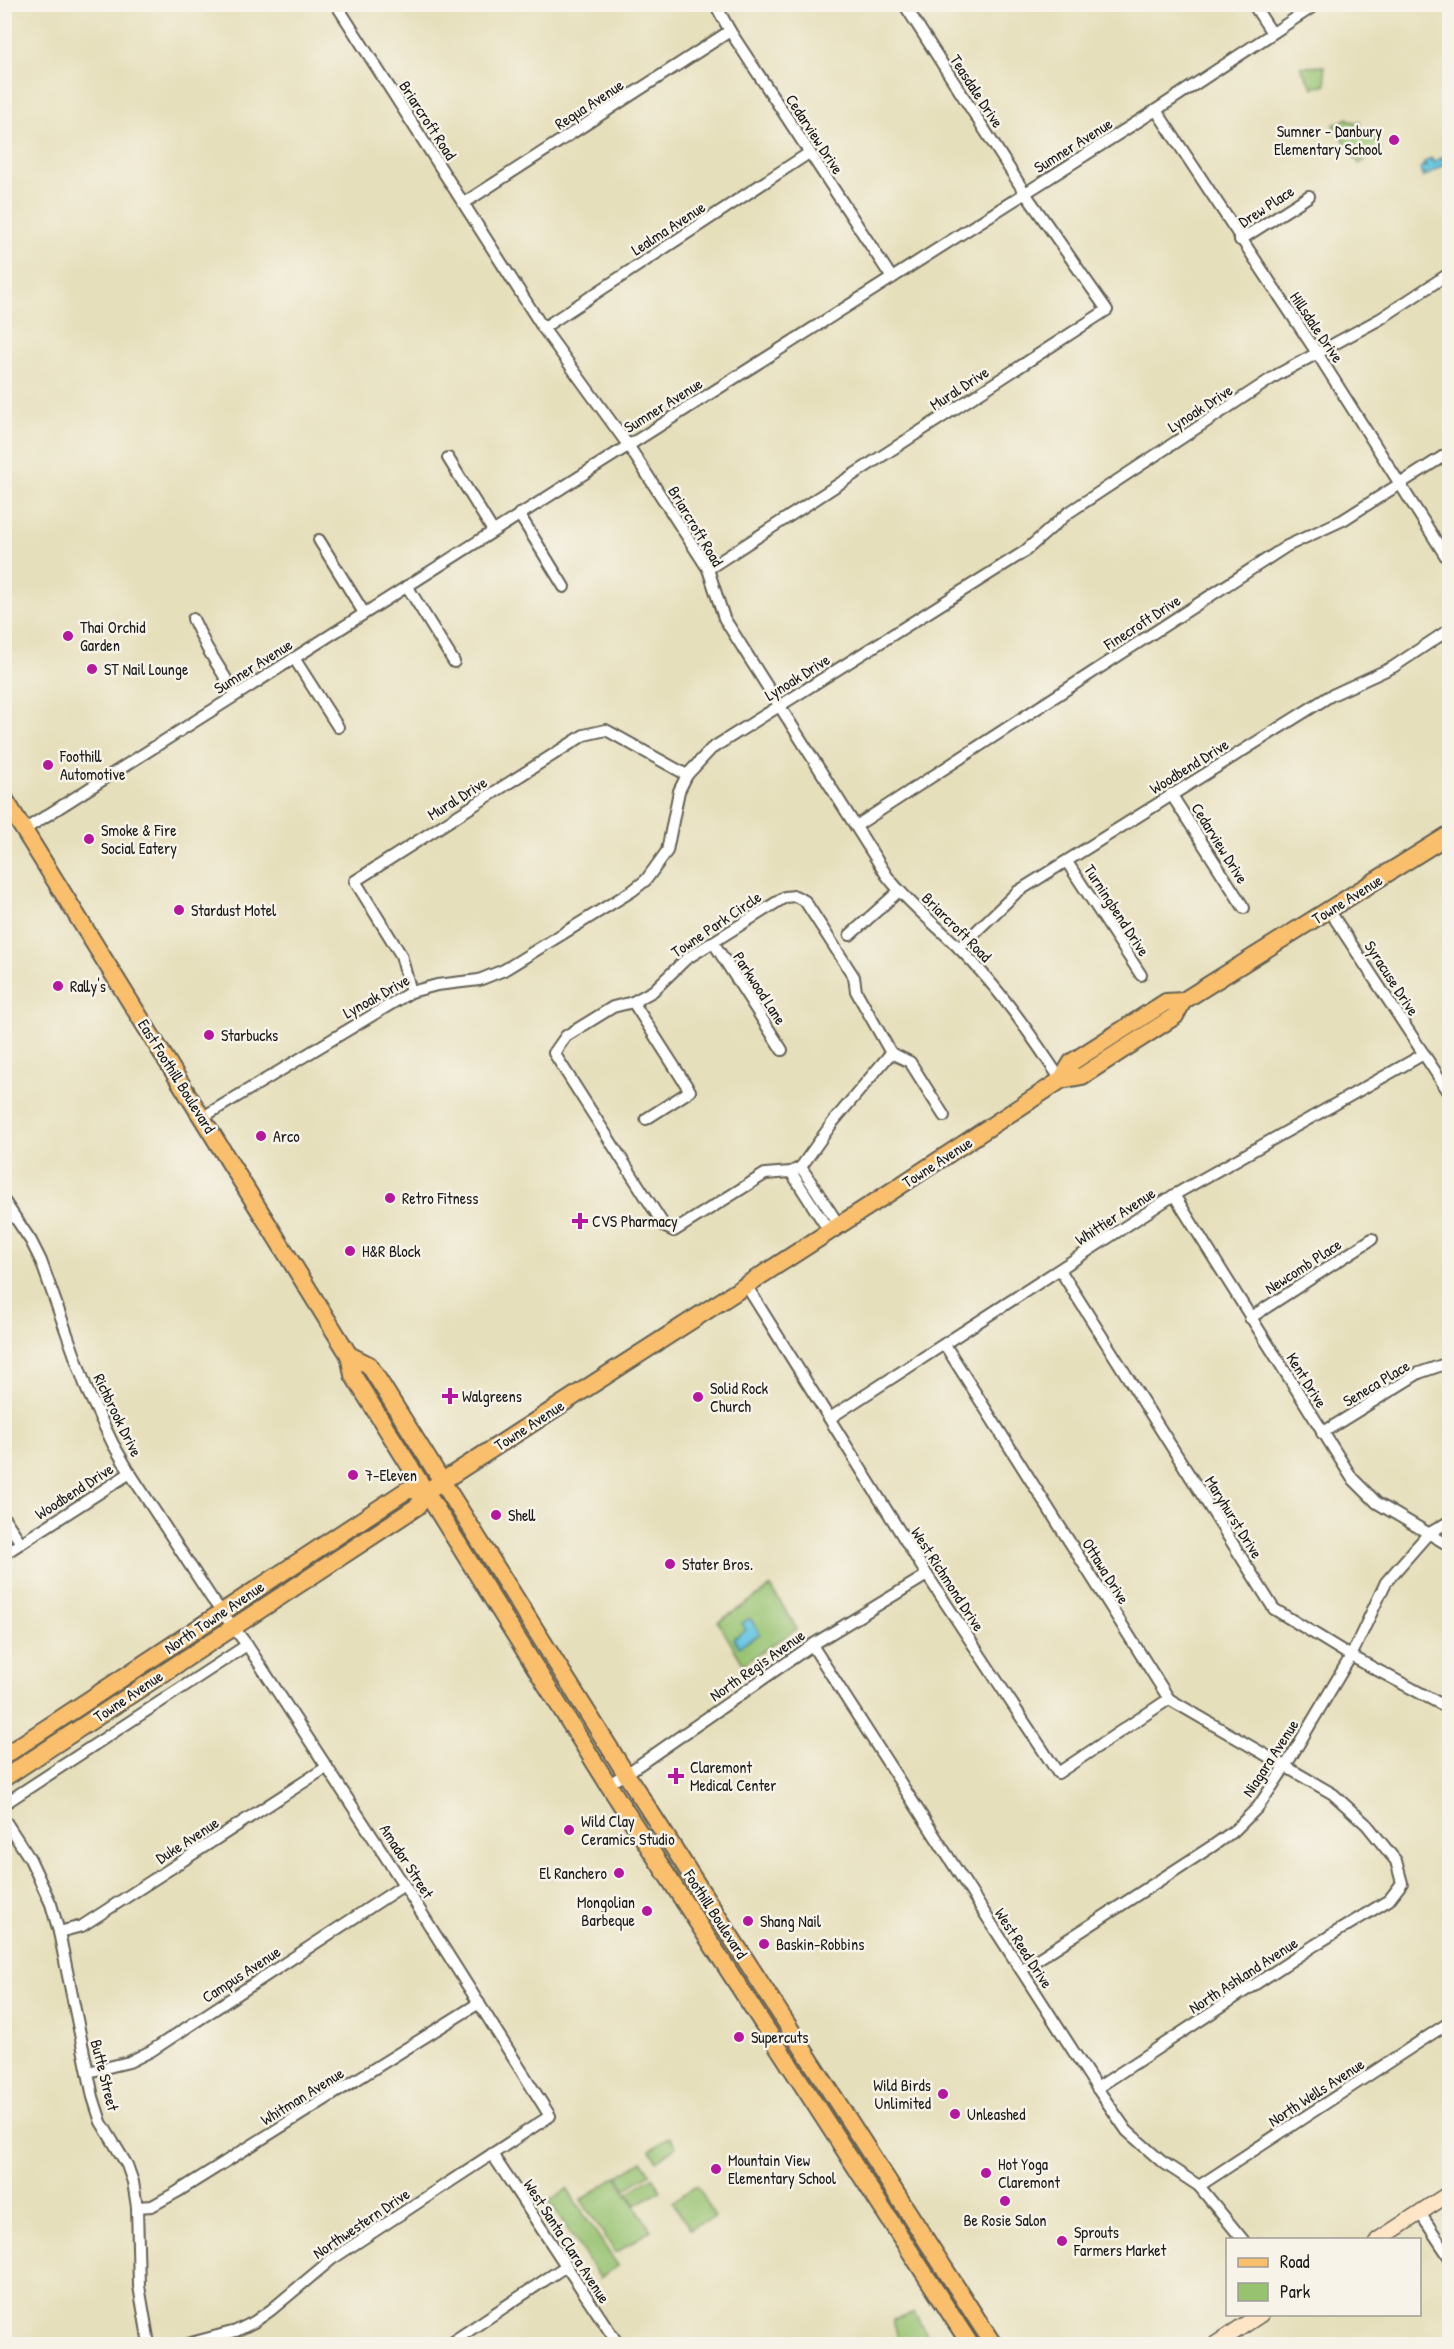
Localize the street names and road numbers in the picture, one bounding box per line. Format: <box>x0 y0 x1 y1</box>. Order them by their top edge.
street label: Teasdale Drive <box>945 50 1009 132</box>
street label: Requa Avenue <box>550 73 628 134</box>
street label: Briarcroft Road <box>394 76 462 164</box>
street label: Cedarview Drive <box>781 90 849 179</box>
street label: Sumner Avenue <box>1030 112 1117 178</box>
street label: Drew Place <box>1234 180 1299 232</box>
street label: Lealma Avenue <box>627 195 710 260</box>
street label: Hillsdale Drive <box>1285 287 1349 367</box>
street label: Mural Drive <box>925 360 993 415</box>
street label: Sumner Avenue <box>620 372 707 438</box>
street label: Lynoak Drive <box>1163 379 1237 437</box>
street label: Briarcroft Road <box>663 482 729 570</box>
street label: Finecroft Drive <box>1099 589 1185 655</box>
street label: Sumner Avenue <box>210 633 297 699</box>
street label: Lynoak Drive <box>760 648 834 706</box>
street label: Woodbend Drive <box>1145 733 1233 799</box>
street label: Mural Drive <box>423 771 492 825</box>
street label: Cedarview Drive <box>1186 798 1254 888</box>
street label: Turningbend Drive <box>1079 860 1155 961</box>
street label: Towne Avenue <box>1308 868 1387 929</box>
street label: Towne Park Circle <box>667 885 766 962</box>
street label: Briarcroft Road <box>917 887 997 967</box>
street label: Syracuse Drive <box>1359 936 1425 1020</box>
street label: Parkwood Lane <box>728 947 792 1029</box>
street label: Lynoak Drive <box>339 968 414 1023</box>
street label: East Foothill Boulevard <box>133 1015 221 1137</box>
street label: Towne Avenue <box>898 1131 977 1193</box>
street label: Whittier Avenue <box>1071 1182 1160 1250</box>
street label: Newcomb Place <box>1261 1233 1346 1299</box>
street label: Kent Drive <box>1281 1348 1333 1412</box>
street label: Seneca Place <box>1338 1354 1414 1412</box>
street label: Richbrook Drive <box>88 1370 148 1461</box>
street label: Towne Avenue <box>490 1394 569 1456</box>
street label: Woodbend Drive <box>31 1457 118 1525</box>
street label: Maryhurst Drive <box>1200 1472 1268 1563</box>
street label: West Richmond Drive <box>906 1523 990 1636</box>
street label: Ottawa Drive <box>1077 1534 1135 1609</box>
street label: North Towne Avenue <box>160 1575 269 1659</box>
street label: North Regis Avenue <box>705 1624 810 1706</box>
street label: Towne Avenue <box>89 1664 168 1727</box>
street label: Niagara Avenue <box>1237 1714 1304 1801</box>
street label: Duke Avenue <box>151 1811 223 1869</box>
street label: Amador Street <box>375 1819 440 1903</box>
street label: Foothill Boulevard <box>678 1864 753 1963</box>
street label: West Reed Drive <box>990 1904 1059 1993</box>
street label: North Ashland Avenue <box>1184 1931 1302 2019</box>
street label: Campus Avenue <box>197 1940 285 2008</box>
street label: Butte Street <box>86 2037 125 2113</box>
street label: North Wells Avenue <box>1264 2052 1369 2131</box>
street label: Whitman Avenue <box>256 2061 348 2130</box>
street label: West Santa Clara Avenue <box>519 2175 616 2308</box>
street label: Northwestern Drive <box>308 2182 414 2264</box>

